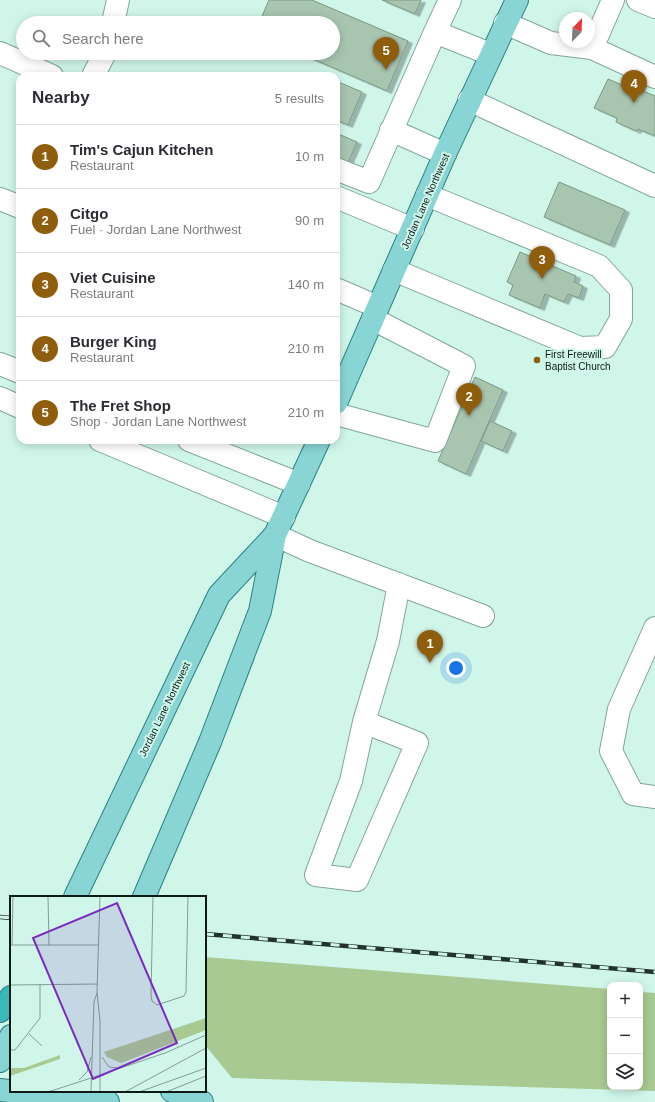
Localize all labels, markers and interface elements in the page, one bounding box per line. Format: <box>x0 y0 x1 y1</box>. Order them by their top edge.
north arrow <box>559 12 595 48</box>
search box <box>16 16 340 60</box>
icon: search <box>30 27 52 49</box>
text: Search here <box>62 30 144 47</box>
pin: 5 <box>373 37 399 70</box>
pin: 4 <box>621 70 647 103</box>
text: Nearby <box>32 88 90 107</box>
text: 5 results <box>275 91 324 106</box>
text: Tim's Cajun Kitchen <box>70 141 213 158</box>
text: 1 <box>41 149 49 164</box>
text: 10 m <box>295 149 324 164</box>
street label: Jordan Lane Northwest <box>399 152 452 251</box>
text: Restaurant <box>70 158 134 173</box>
text: Citgo <box>70 205 108 222</box>
text: 2 <box>41 213 49 228</box>
text: 90 m <box>295 213 324 228</box>
text: Fuel · Jordan Lane Northwest <box>70 222 241 237</box>
pin: 3 <box>529 246 555 279</box>
text: Viet Cuisine <box>70 269 156 286</box>
text: 3 <box>41 277 49 292</box>
text: 140 m <box>288 277 324 292</box>
text: Restaurant <box>70 286 134 301</box>
text: Burger King <box>70 333 157 350</box>
text: 4 <box>41 341 49 356</box>
text: 210 m <box>288 341 324 356</box>
place label: First Freewill Baptist Church <box>545 349 611 372</box>
text: Restaurant <box>70 350 134 365</box>
marker: First Freewill Baptist Church <box>532 355 542 365</box>
pin: 2 <box>456 383 482 416</box>
text: The Fret Shop <box>70 397 171 414</box>
text: 5 <box>41 405 49 420</box>
text: 210 m <box>288 405 324 420</box>
text: Shop · Jordan Lane Northwest <box>70 414 246 429</box>
pin: 1 <box>417 630 443 663</box>
your location <box>446 658 466 678</box>
street label: Jordan Lane Northwest <box>137 660 192 758</box>
inset map <box>10 896 206 1092</box>
map controls <box>607 982 643 1090</box>
button: + <box>607 982 643 1018</box>
button: − <box>607 1018 643 1054</box>
button: layers <box>607 1054 643 1090</box>

